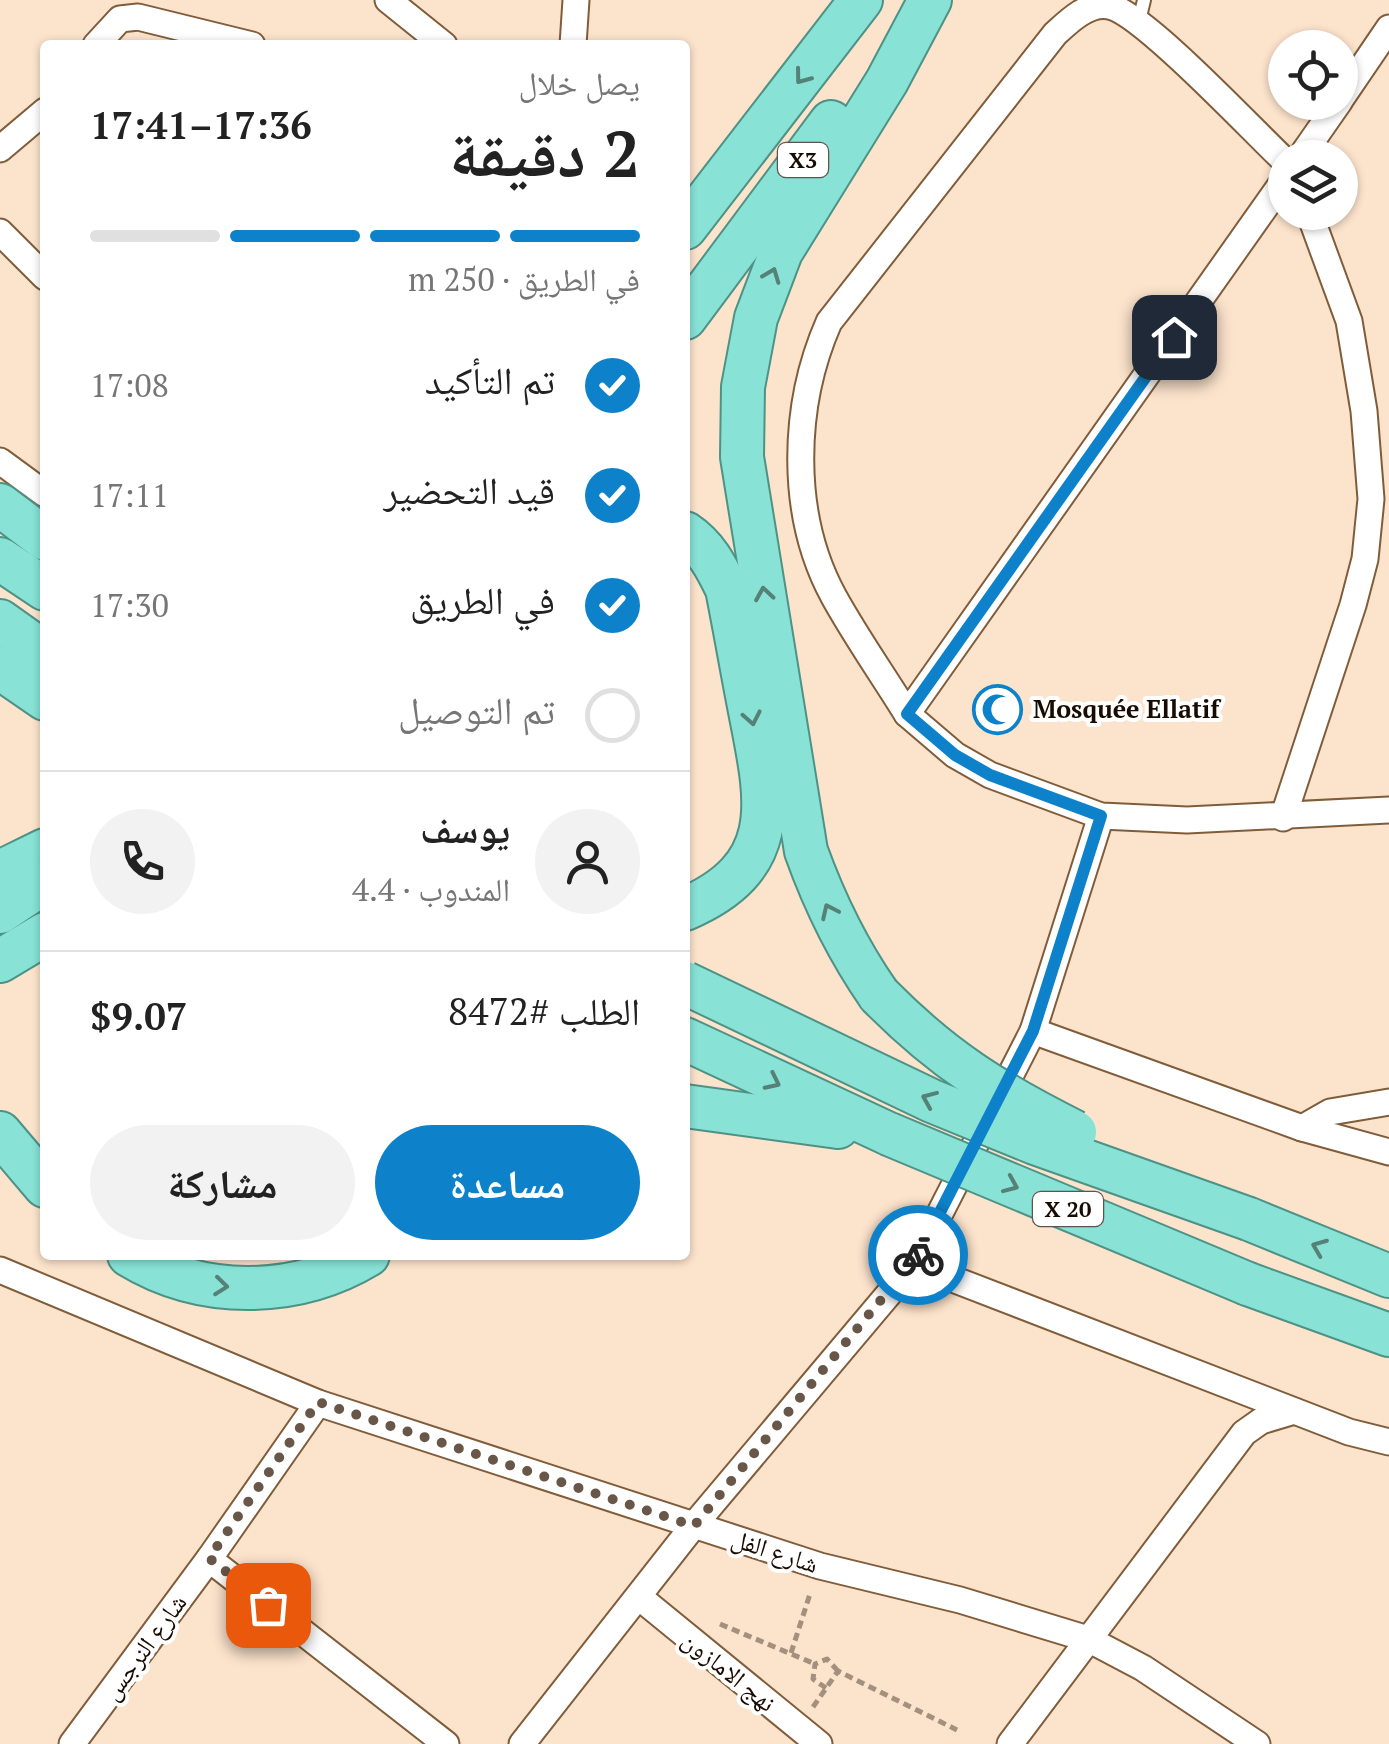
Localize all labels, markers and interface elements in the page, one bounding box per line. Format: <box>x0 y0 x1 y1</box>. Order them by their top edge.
map controls <box>1268 30 1358 230</box>
button: locate <box>1268 30 1358 120</box>
text: يصل خلال <box>519 62 640 104</box>
one-way arrow <box>797 66 814 84</box>
text: 17:36–17:41 <box>90 100 312 150</box>
text: 2 دقيقة <box>449 109 640 196</box>
button: layers <box>1268 140 1358 230</box>
road number: X3 <box>778 143 828 177</box>
text: في الطريق · 250 m <box>408 258 640 300</box>
one-way arrow <box>761 268 781 285</box>
pin <box>1132 295 1217 380</box>
icon: home <box>1147 310 1202 365</box>
text: تم التأكيد <box>425 355 555 405</box>
icon: check <box>585 358 640 413</box>
text: 17:08 <box>90 364 169 406</box>
text: قيد التحضير <box>383 465 555 515</box>
icon: check <box>585 468 640 523</box>
text: 17:11 <box>90 474 169 516</box>
text: في الطريق <box>410 575 555 625</box>
icon: check <box>585 578 640 633</box>
text: 17:30 <box>90 584 169 626</box>
one-way arrow <box>754 586 775 603</box>
mosque icon: Mosquée Ellatif <box>972 683 1024 735</box>
text: تم التوصيل <box>398 685 555 735</box>
place label: Mosquée Ellatif <box>1033 692 1222 725</box>
one-way arrow <box>740 709 761 726</box>
text: يوسف <box>420 804 510 854</box>
button: phone <box>90 809 195 914</box>
button: person <box>535 809 640 914</box>
text: المندوب · 4.4 <box>352 868 510 910</box>
one-way arrow <box>822 904 842 922</box>
text: الطلب #8472 <box>448 986 640 1036</box>
text: $9.07 <box>90 991 187 1041</box>
one-way arrow <box>762 1070 780 1089</box>
one-way arrow <box>921 1091 939 1111</box>
button: مشاركة <box>90 1125 355 1240</box>
button: مساعدة <box>375 1125 640 1240</box>
one-way arrow <box>1001 1173 1019 1193</box>
road number: X 20 <box>1033 1192 1103 1226</box>
courier <box>868 1205 968 1305</box>
icon: bike <box>891 1228 946 1283</box>
one-way arrow <box>1311 1239 1329 1259</box>
one-way arrow <box>213 1275 229 1296</box>
street label: شارع الفل <box>728 1521 823 1580</box>
pin <box>226 1563 311 1648</box>
icon: bag <box>241 1578 296 1633</box>
street label: شارع النرجس <box>94 1587 193 1706</box>
street label: نهج الامازون <box>676 1623 783 1719</box>

